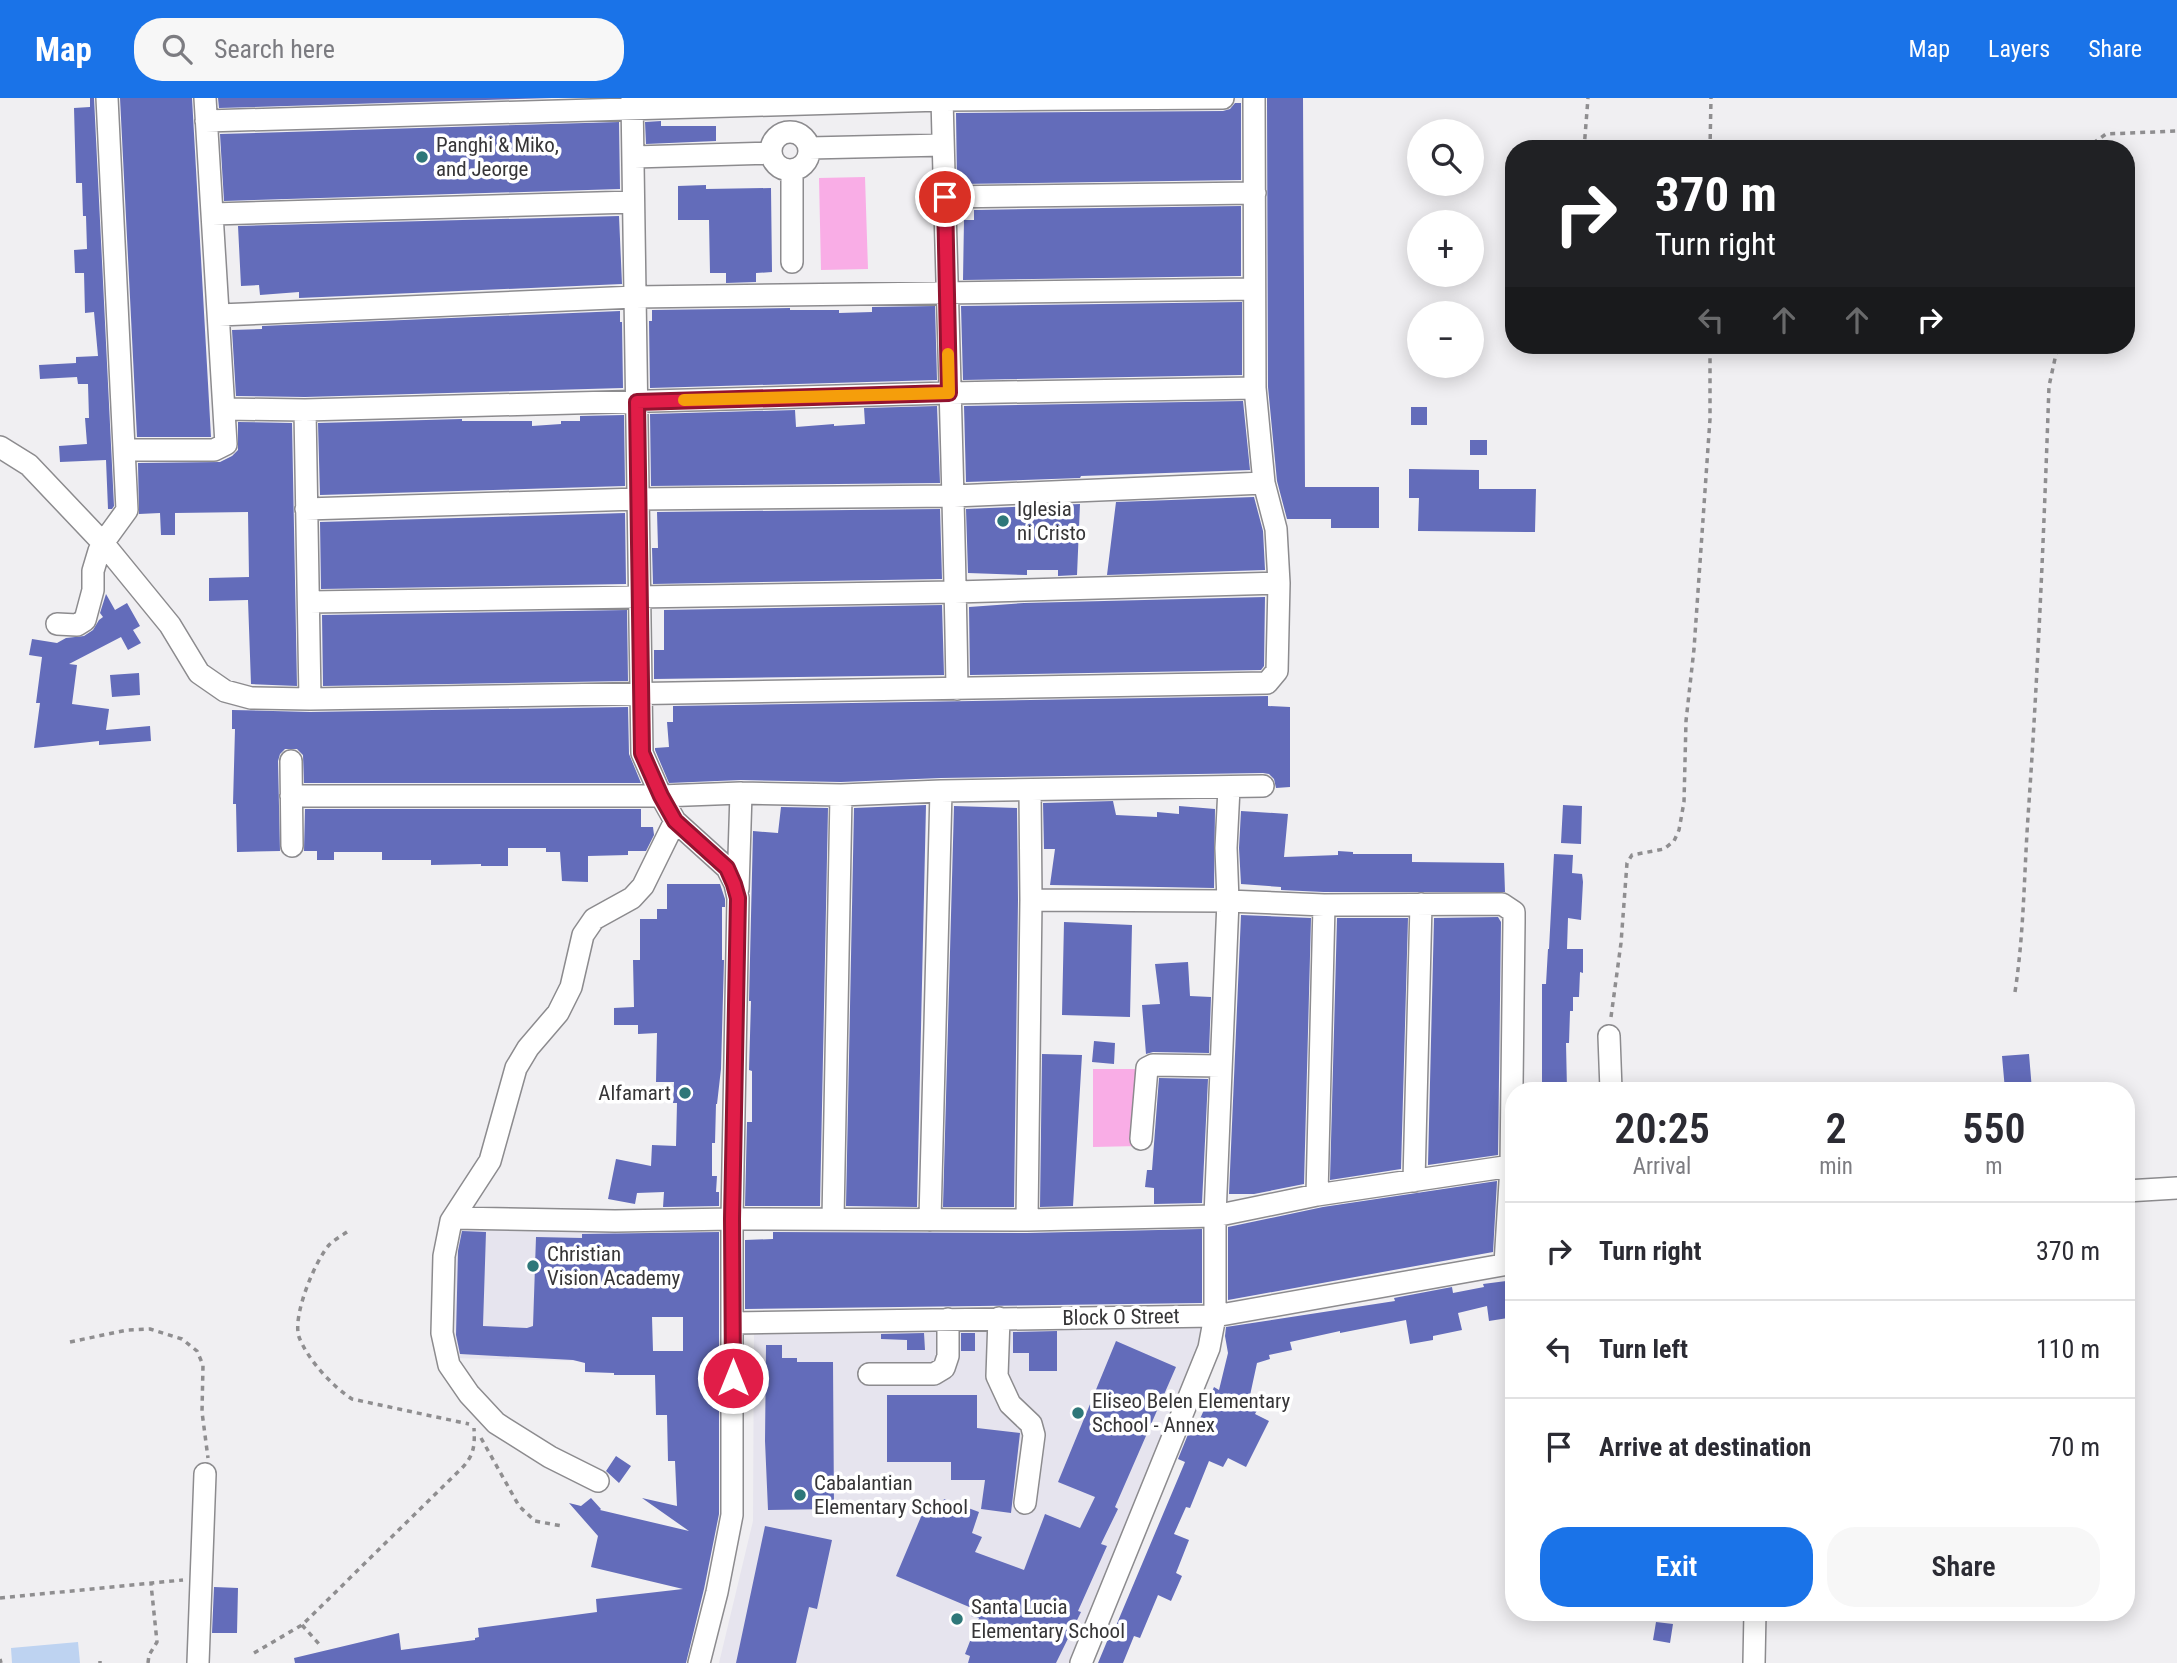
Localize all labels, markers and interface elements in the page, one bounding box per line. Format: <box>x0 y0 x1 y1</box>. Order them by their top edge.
search box <box>134 18 624 81</box>
text: Map <box>35 30 92 69</box>
icon: search <box>158 30 196 68</box>
text: Search here <box>214 34 335 64</box>
text: Map <box>1909 35 1950 63</box>
text: Layers <box>1988 35 2050 63</box>
text: Share <box>2088 35 2142 63</box>
map controls <box>1407 119 1484 378</box>
button: search <box>1407 119 1484 196</box>
place label: Panghi & Miko, and Jeorge <box>436 133 559 181</box>
marker: Panghi & Miko, and Jeorge <box>414 149 430 165</box>
text: 370 m <box>1655 166 1777 223</box>
pin <box>915 167 975 227</box>
icon: right <box>1540 168 1631 259</box>
icon: arrive <box>926 178 964 216</box>
button: + <box>1407 210 1484 287</box>
text: Turn right <box>1655 225 1776 263</box>
button: − <box>1407 301 1484 378</box>
icon: left <box>1692 301 1730 339</box>
icon: ahead <box>1765 301 1803 339</box>
icon: ahead <box>1838 301 1876 339</box>
icon: right <box>1911 301 1949 339</box>
place label: Iglesia ni Cristo <box>1017 497 1086 545</box>
marker: Iglesia ni Cristo <box>995 513 1011 529</box>
place label: Alfamart <box>598 1081 671 1105</box>
marker: Alfamart <box>677 1085 693 1101</box>
text: 20:25 <box>1614 1104 1710 1153</box>
text: 2 <box>1826 1104 1847 1153</box>
text: 550 <box>1962 1104 2026 1153</box>
text: Arrival <box>1633 1153 1691 1180</box>
text: min <box>1819 1153 1853 1180</box>
text: m <box>1985 1153 2003 1180</box>
icon: right <box>1540 1232 1578 1270</box>
text: Turn right <box>1599 1236 1701 1266</box>
text: 370 m <box>2036 1236 2100 1266</box>
place label: Christian Vision Academy <box>547 1242 680 1290</box>
marker: Christian Vision Academy <box>525 1258 541 1274</box>
street label: Block O Street <box>1062 1304 1180 1330</box>
icon: left <box>1540 1330 1578 1368</box>
text: Turn left <box>1599 1334 1688 1364</box>
text: 110 m <box>2036 1334 2100 1364</box>
position arrow <box>696 1341 770 1415</box>
place label: Eliseo Belen Elementary School - Annex <box>1092 1389 1291 1437</box>
marker: Eliseo Belen Elementary School - Annex <box>1070 1405 1086 1421</box>
icon: arrive <box>1540 1428 1578 1466</box>
text: Arrive at destination <box>1599 1432 1811 1462</box>
text: 70 m <box>2049 1432 2100 1462</box>
place label: Cabalantian Elementary School <box>814 1471 968 1519</box>
marker: Cabalantian Elementary School <box>792 1487 808 1503</box>
button: Exit <box>1540 1527 1813 1607</box>
button: Share <box>1827 1527 2100 1607</box>
place label: Santa Lucia Elementary School <box>971 1595 1125 1643</box>
marker: Santa Lucia Elementary School <box>949 1611 965 1627</box>

